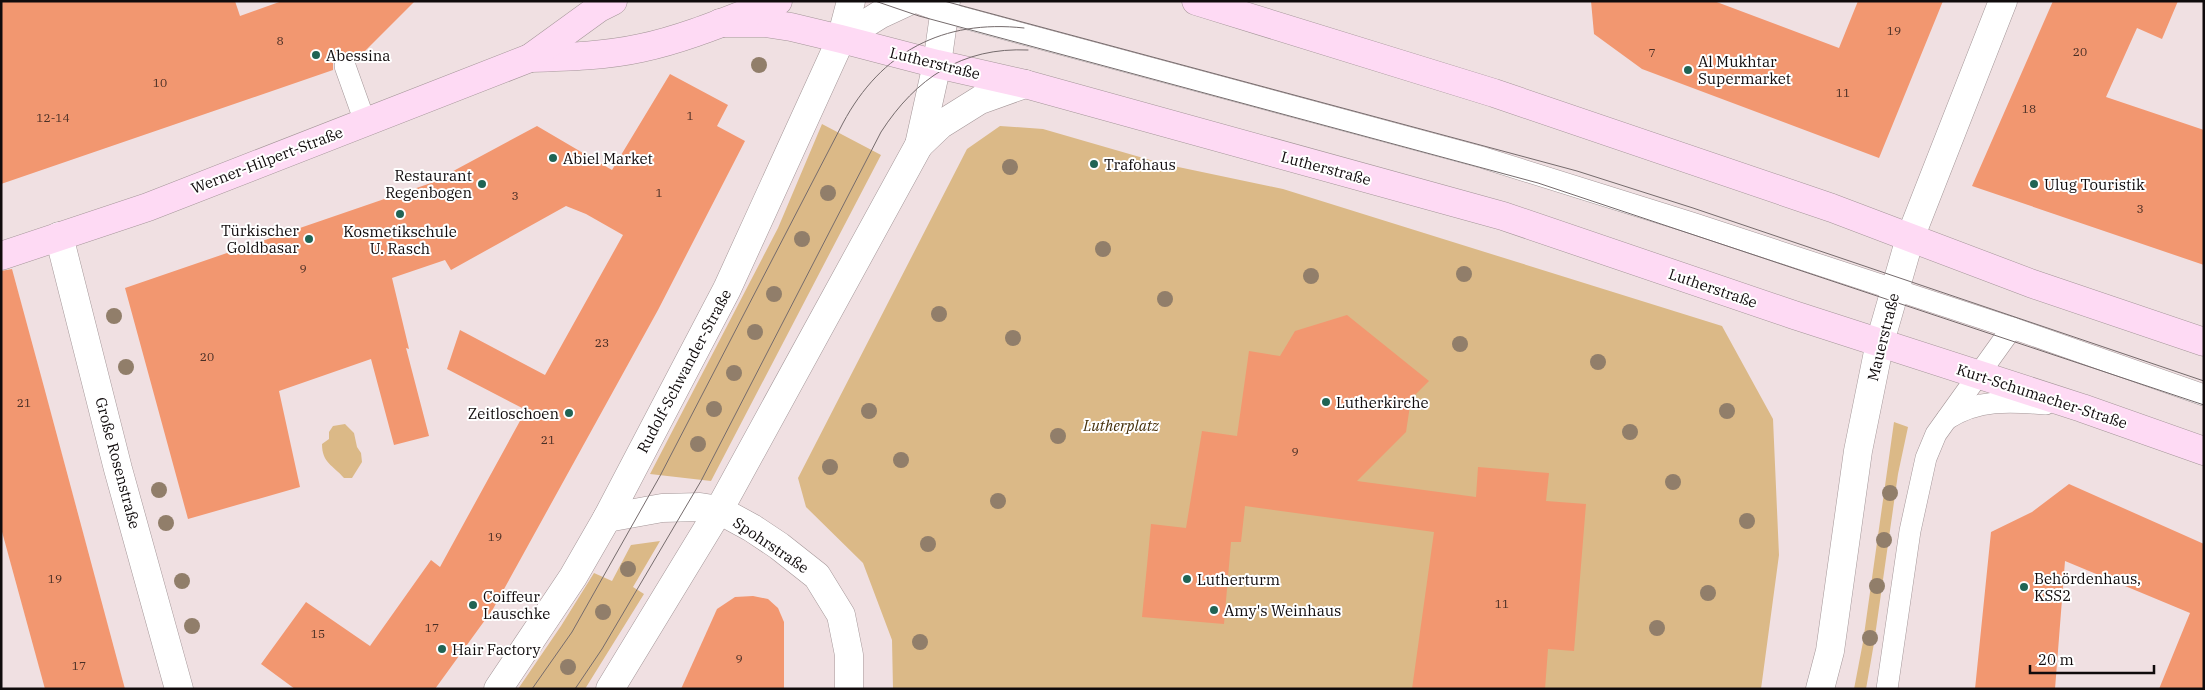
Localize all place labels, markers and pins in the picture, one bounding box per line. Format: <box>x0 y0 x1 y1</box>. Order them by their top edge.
place label: Abessina <box>326 46 391 65</box>
marker: Abessina <box>310 49 322 61</box>
place label: Al Mukhtar Supermarket <box>1698 52 1791 88</box>
marker: Al Mukhtar Supermarket <box>1682 64 1694 76</box>
place label: Abiel Market <box>563 149 653 168</box>
marker: Abiel Market <box>547 152 559 164</box>
place label: Trafohaus <box>1104 155 1176 174</box>
marker: Trafohaus <box>1088 158 1100 170</box>
place label: Restaurant Regenbogen <box>385 166 472 202</box>
place label: Ulug Touristik <box>2044 175 2145 194</box>
marker: Restaurant Regenbogen <box>476 178 488 190</box>
marker: Ulug Touristik <box>2028 178 2040 190</box>
marker: Kosmetikschule U. Rasch <box>394 208 406 220</box>
place label: Türkischer Goldbasar <box>221 221 299 257</box>
place label: Kosmetikschule U. Rasch <box>343 222 457 258</box>
marker: Türkischer Goldbasar <box>303 233 315 245</box>
place label: Lutherkirche <box>1336 393 1429 412</box>
marker: Lutherkirche <box>1320 396 1332 408</box>
place label: Zeitloschoen <box>468 404 559 423</box>
marker: Zeitloschoen <box>563 407 575 419</box>
place label: Behördenhaus, KSS2 <box>2034 569 2141 605</box>
place label: Lutherturm <box>1197 570 1280 589</box>
marker: Lutherturm <box>1181 573 1193 585</box>
marker: Behördenhaus, KSS2 <box>2018 581 2030 593</box>
place label: Coiffeur Lauschke <box>483 587 550 623</box>
marker: Coiffeur Lauschke <box>467 599 479 611</box>
place label: Amy's Weinhaus <box>1224 601 1341 620</box>
marker: Amy's Weinhaus <box>1208 604 1220 616</box>
place label: Hair Factory <box>452 640 540 659</box>
marker: Hair Factory <box>436 643 448 655</box>

